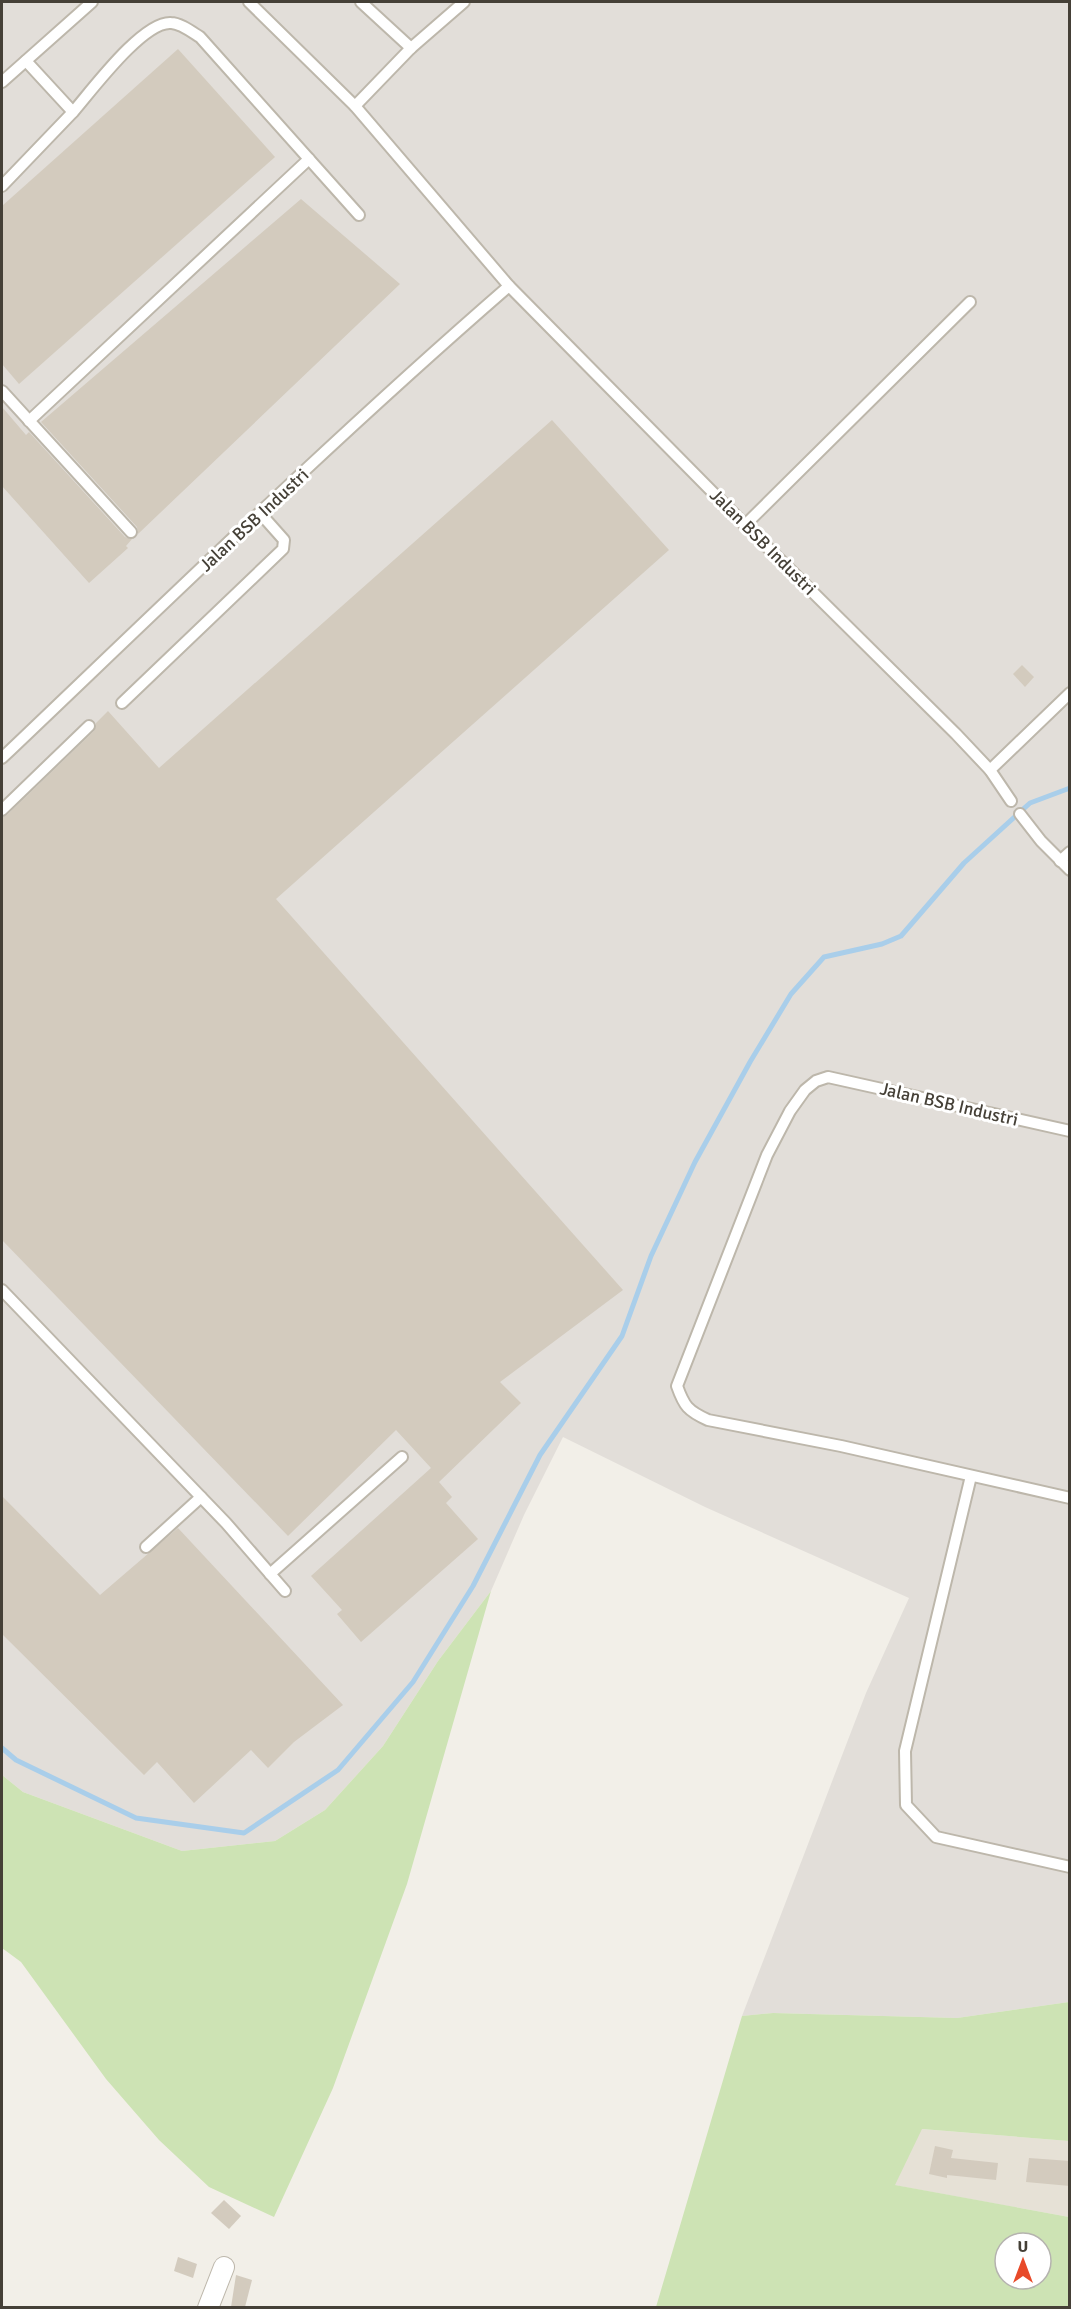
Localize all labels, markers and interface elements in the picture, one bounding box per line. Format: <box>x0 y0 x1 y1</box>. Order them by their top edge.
street label: Jalan BSB Industri <box>195 464 313 576</box>
street label: Jalan BSB Industri <box>705 484 821 600</box>
street label: Jalan BSB Industri <box>878 1077 1020 1131</box>
north arrow <box>993 2231 1053 2291</box>
text: U <box>1018 2237 1028 2257</box>

